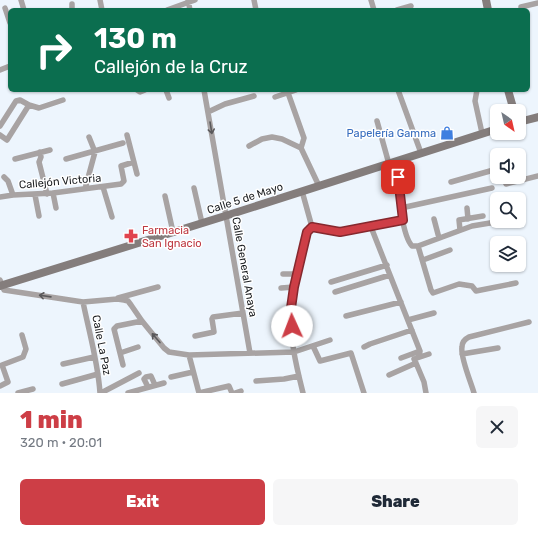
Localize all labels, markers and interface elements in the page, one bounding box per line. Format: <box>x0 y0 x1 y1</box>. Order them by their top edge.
text: 130 m <box>94 22 177 55</box>
icon: right <box>28 24 80 76</box>
text: Callejón de la Cruz <box>94 56 248 78</box>
north arrow <box>490 104 526 140</box>
map controls <box>490 104 526 272</box>
one-way arrow <box>207 122 215 135</box>
shop icon: Papelería Gamma <box>439 125 455 141</box>
place label: Papelería Gamma <box>347 127 436 140</box>
button: sound <box>490 148 526 184</box>
pin <box>381 160 415 194</box>
icon: arrive <box>387 166 409 188</box>
street label: Callejón Victoria <box>18 171 102 192</box>
street label: Calle 5 de Mayo <box>206 180 285 217</box>
button: search <box>490 192 526 228</box>
street label: Calle General Anaya <box>229 216 260 318</box>
place label: Farmacia San Ignacio <box>142 224 202 250</box>
pharmacy icon: Farmacia San Ignacio <box>123 228 139 244</box>
button: layers <box>490 236 526 272</box>
one-way arrow <box>39 292 52 300</box>
position arrow <box>271 305 313 347</box>
street label: Calle La Paz <box>89 314 114 377</box>
one-way arrow <box>151 333 160 343</box>
text: 1 min <box>20 406 83 434</box>
button: close <box>476 406 518 448</box>
text: 320 m · 20:01 <box>20 435 102 450</box>
button: Exit <box>20 479 265 525</box>
button: Share <box>273 479 518 525</box>

